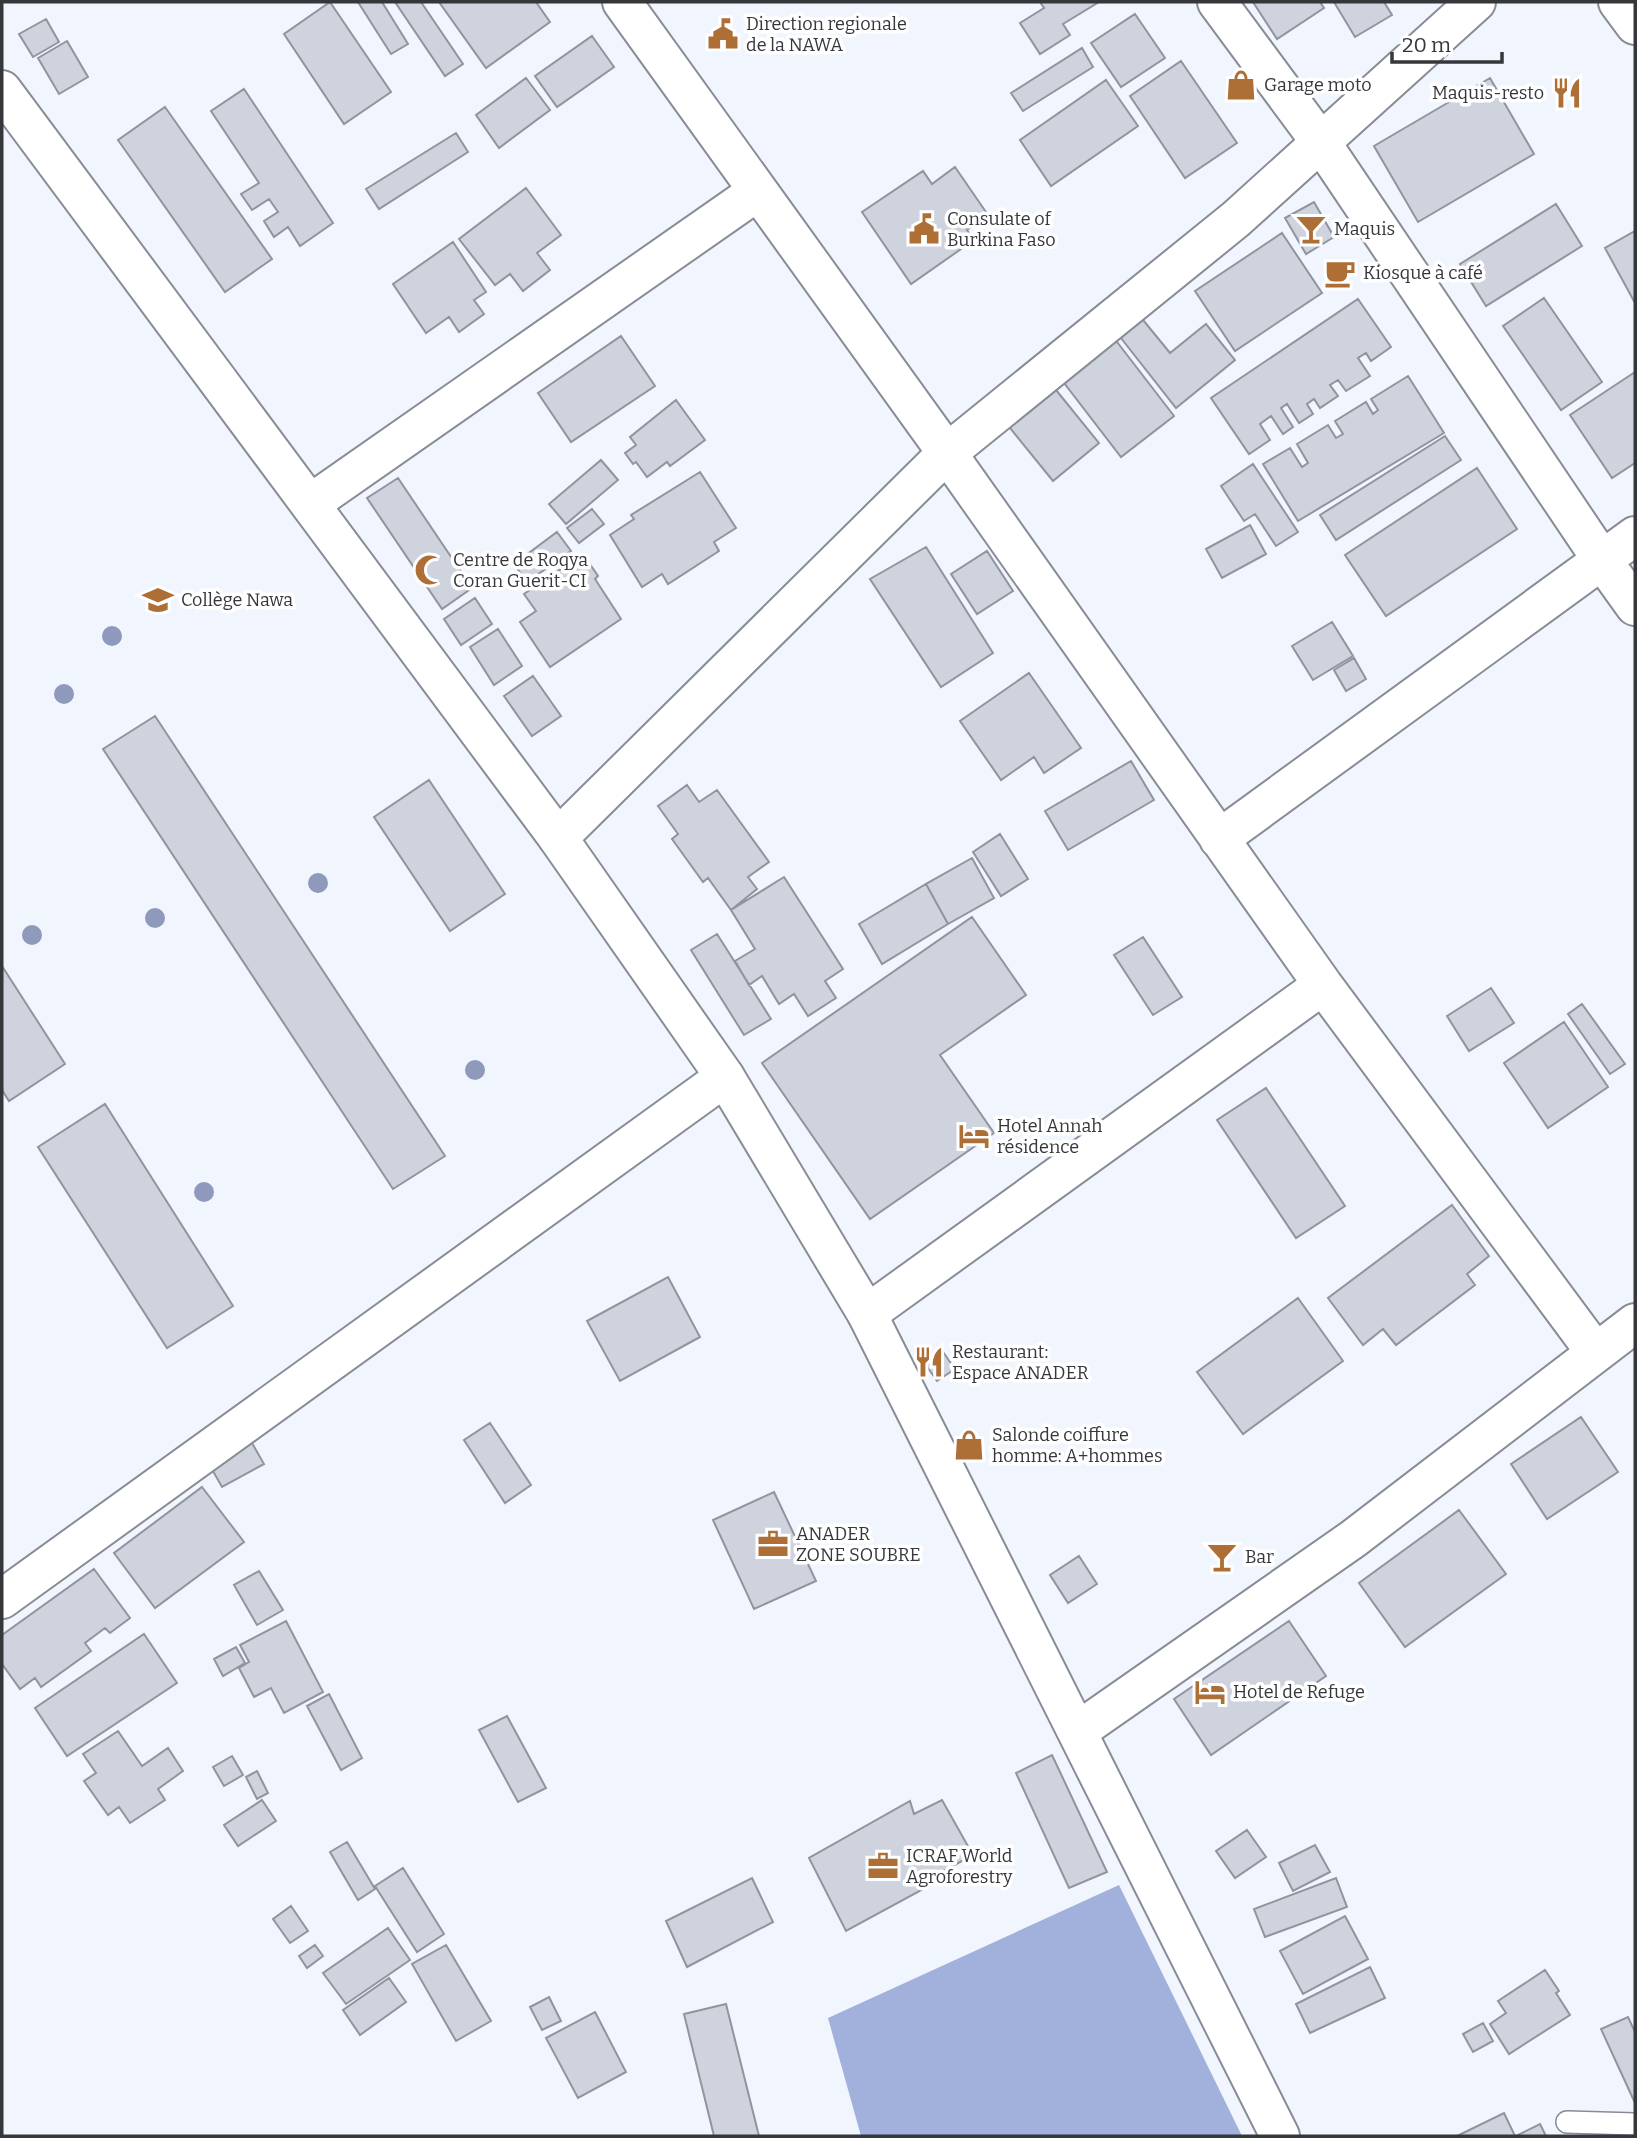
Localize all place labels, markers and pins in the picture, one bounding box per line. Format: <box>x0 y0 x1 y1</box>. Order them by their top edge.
place label: Direction regionale de la NAWA <box>746 13 907 56</box>
public building icon: Direction regionale de la NAWA <box>706 17 740 51</box>
shop icon: Garage moto <box>1224 68 1258 102</box>
place label: Garage moto <box>1264 74 1372 96</box>
restaurant icon: Maquis-resto <box>1550 76 1584 110</box>
place label: Maquis-resto <box>1432 82 1544 104</box>
place label: Consulate of Burkina Faso <box>947 208 1056 251</box>
public building icon: Consulate of Burkina Faso <box>907 212 941 246</box>
bar icon: Maquis <box>1294 212 1328 246</box>
place label: Maquis <box>1334 218 1395 240</box>
cafe icon: Kiosque à café <box>1323 256 1357 290</box>
place label: Kiosque à café <box>1363 262 1483 284</box>
place label: Centre de Roqya Coran Guerit-CI <box>453 549 588 592</box>
mosque icon: Centre de Roqya Coran Guerit-CI <box>413 553 447 587</box>
school or university icon: Collège Nawa <box>141 583 175 617</box>
place label: Collège Nawa <box>181 589 293 611</box>
place label: Hotel Annah résidence <box>997 1115 1103 1158</box>
hotel icon: Hotel Annah résidence <box>957 1119 991 1153</box>
place label: Restaurant: Espace ANADER <box>952 1341 1089 1384</box>
restaurant icon: Restaurant: Espace ANADER <box>912 1345 946 1379</box>
place label: Salonde coiffure homme: A+hommes <box>992 1424 1163 1467</box>
shop icon: Salonde coiffure homme: A+hommes <box>952 1428 986 1462</box>
place label: ANADER ZONE SOUBRE <box>796 1523 921 1566</box>
office icon: ANADER ZONE SOUBRE <box>756 1527 790 1561</box>
bar icon: Bar <box>1205 1540 1239 1574</box>
place label: Bar <box>1245 1546 1274 1568</box>
hotel icon: Hotel de Refuge <box>1193 1675 1227 1709</box>
place label: Hotel de Refuge <box>1233 1681 1365 1703</box>
place label: ICRAF World Agroforestry <box>906 1845 1013 1888</box>
office icon: ICRAF World Agroforestry <box>866 1849 900 1883</box>

